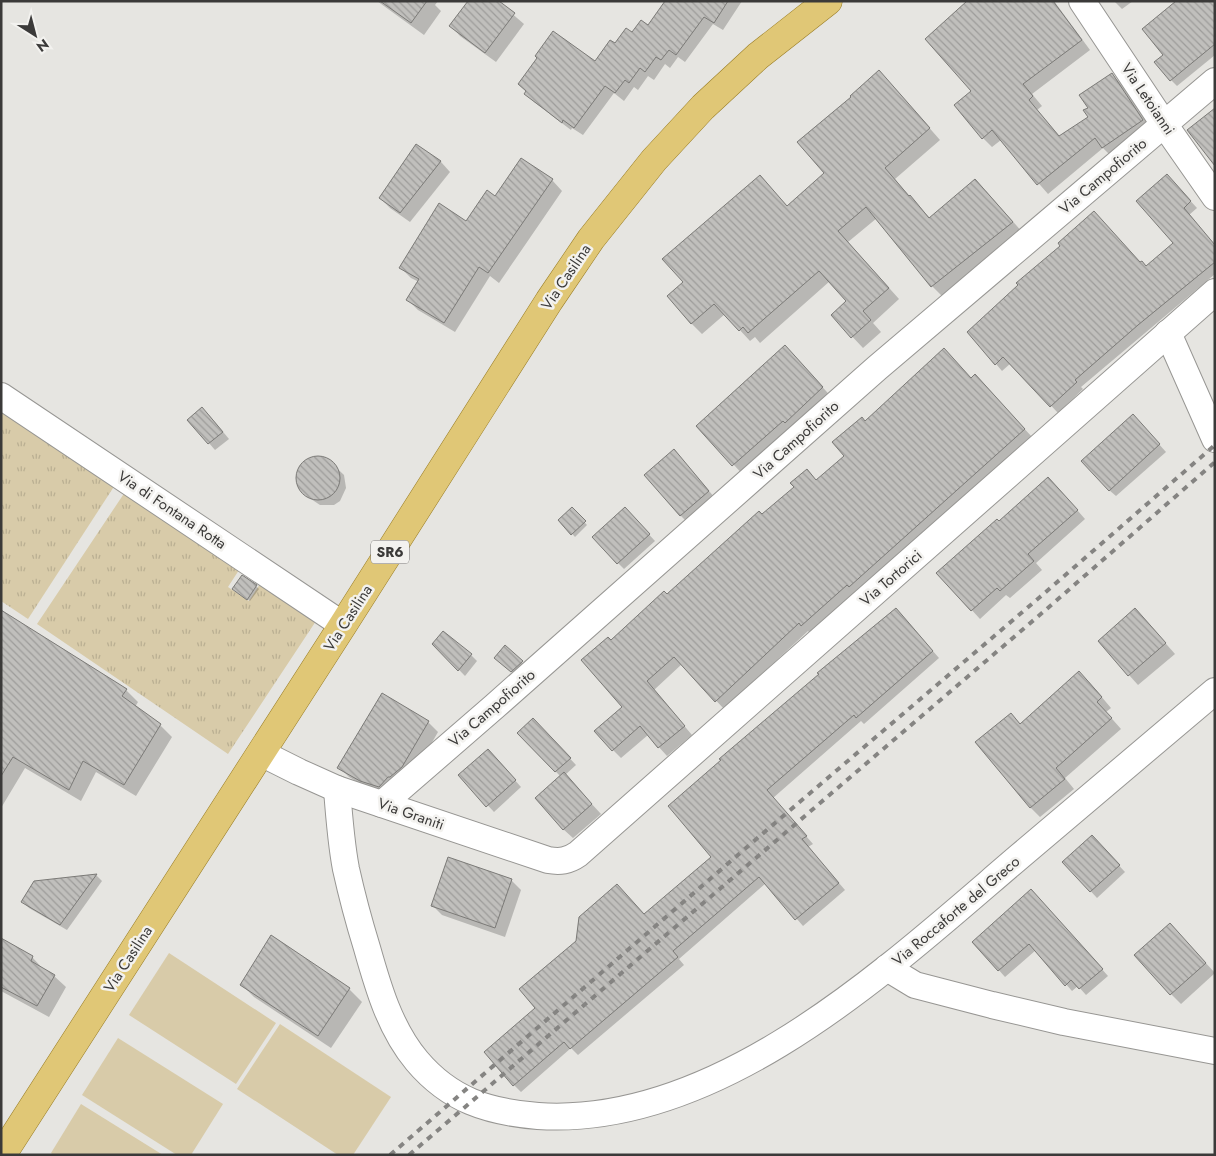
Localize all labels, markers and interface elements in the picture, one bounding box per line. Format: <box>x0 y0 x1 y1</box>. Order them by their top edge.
north arrow <box>10 10 60 60</box>
text: N <box>32 34 53 57</box>
street label: Via Letoianni <box>1116 59 1180 139</box>
street label: Via Campofiorito <box>1054 133 1152 219</box>
street label: Via Casilina <box>536 240 596 314</box>
street label: Via Campofiorito <box>748 395 844 485</box>
street label: Via di Fontana Rotta <box>113 465 231 555</box>
road number: SR6 <box>371 540 409 564</box>
street label: Via Tortorici <box>855 545 927 611</box>
street label: Via Casilina <box>318 580 378 656</box>
street label: Via Campofiorito <box>444 664 540 752</box>
street label: Via Graniti <box>375 792 447 836</box>
street label: Via Roccaforte del Greco <box>887 851 1025 971</box>
street label: Via Casilina <box>98 921 158 997</box>

